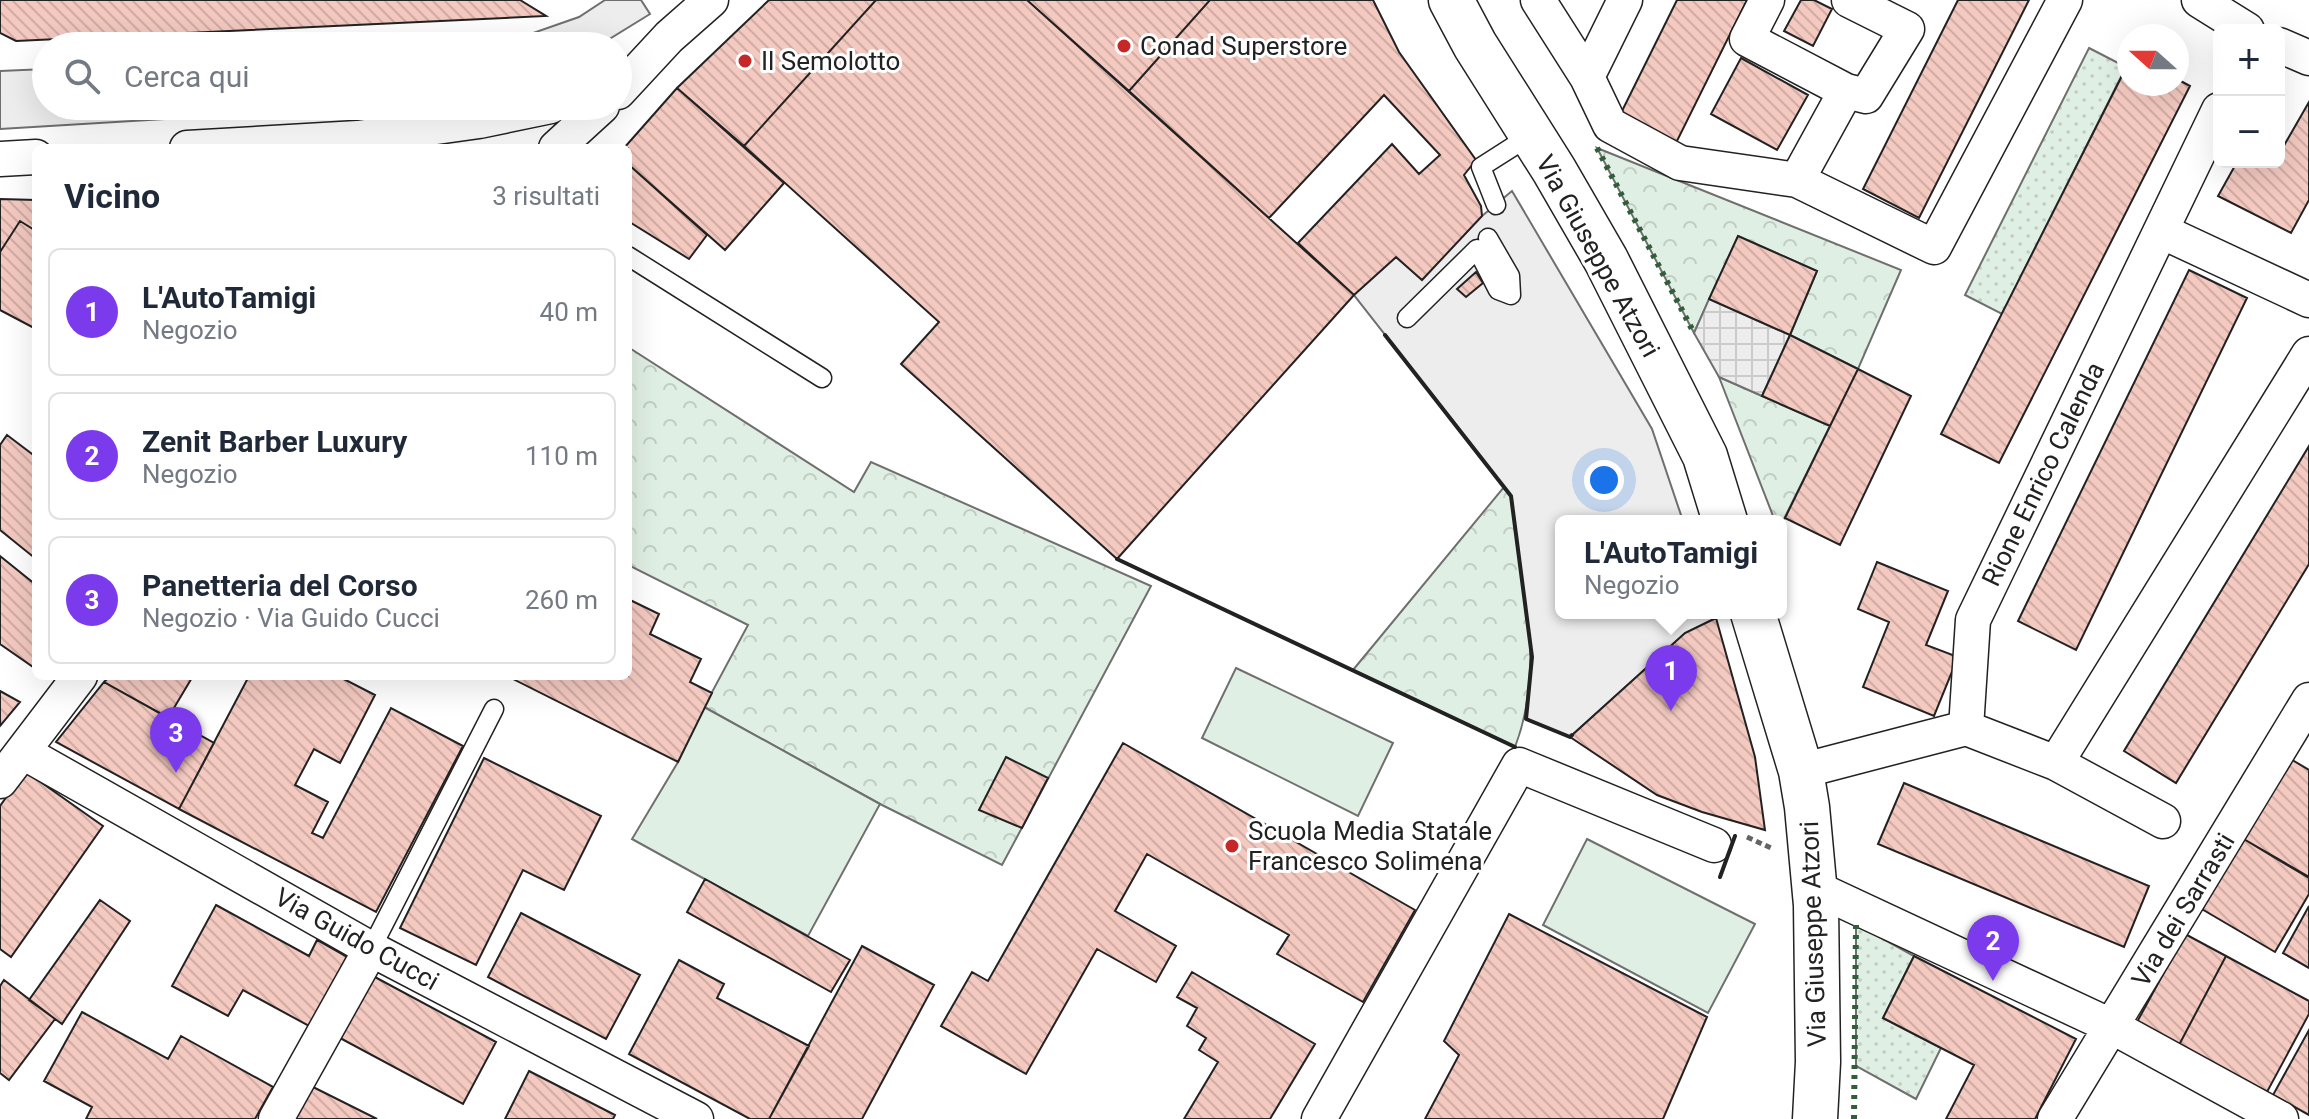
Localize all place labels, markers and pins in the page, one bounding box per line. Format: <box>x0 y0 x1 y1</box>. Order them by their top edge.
place label: Conad Superstore <box>1140 31 1347 61</box>
marker: Conad Superstore <box>1115 37 1133 55</box>
place label: Il Semolotto <box>761 46 900 76</box>
marker: Il Semolotto <box>736 52 754 70</box>
pin: 1 <box>1645 645 1697 711</box>
pin: 3 <box>150 707 202 773</box>
place label: Scuola Media Statale Francesco Solimena <box>1248 816 1492 876</box>
marker: Scuola Media Statale Francesco Solimena <box>1223 837 1241 855</box>
pin: 2 <box>1967 915 2019 981</box>

